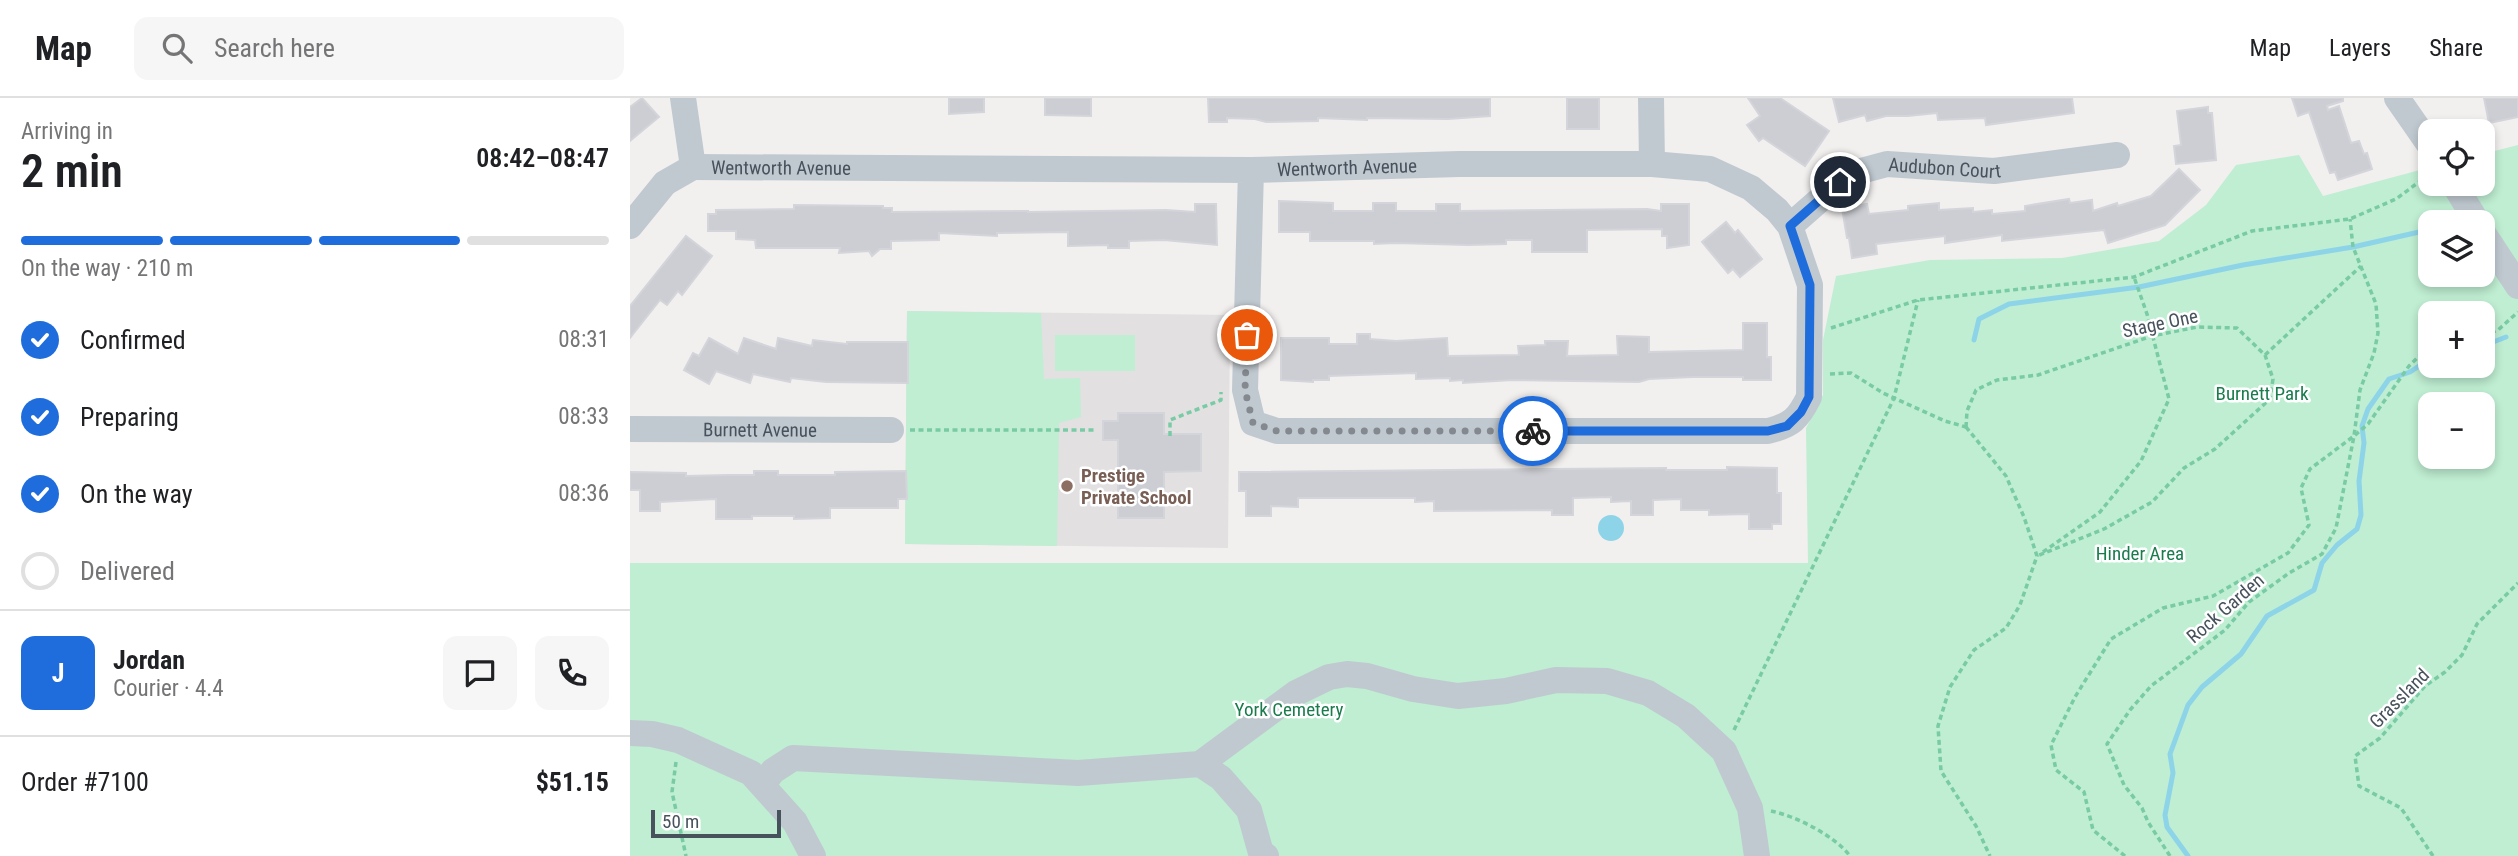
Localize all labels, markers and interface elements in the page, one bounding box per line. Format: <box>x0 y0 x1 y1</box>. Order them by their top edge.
search box <box>134 17 624 80</box>
text: Map <box>35 29 92 68</box>
icon: search <box>158 29 196 67</box>
text: Search here <box>214 33 335 63</box>
text: Map <box>2250 34 2291 62</box>
text: Layers <box>2329 34 2391 62</box>
text: Share <box>2429 34 2483 62</box>
text: Arriving in <box>21 118 113 145</box>
map controls <box>2418 119 2495 469</box>
button: locate <box>2418 119 2495 196</box>
text: 08:42–08:47 <box>476 143 609 173</box>
text: 2 min <box>21 144 123 198</box>
pin <box>1810 152 1870 212</box>
street label: Audubon Court <box>1888 153 2002 183</box>
street label: Wentworth Avenue <box>1277 154 1417 181</box>
street label: Wentworth Avenue <box>711 156 851 180</box>
icon: home <box>1821 163 1859 201</box>
button: layers <box>2418 210 2495 287</box>
text: On the way · 210 m <box>21 255 193 282</box>
button: + <box>2418 301 2495 378</box>
street label: Stage One <box>2120 304 2200 343</box>
pin <box>1217 305 1277 365</box>
icon: bag <box>1228 316 1266 354</box>
icon: check <box>21 321 59 359</box>
text: Confirmed <box>80 325 186 355</box>
text: 08:31 <box>558 326 609 353</box>
park label: Burnett Park <box>2216 382 2309 405</box>
button: − <box>2418 392 2495 469</box>
courier <box>1498 396 1568 466</box>
icon: check <box>21 398 59 436</box>
text: Preparing <box>80 402 179 432</box>
text: 08:33 <box>558 403 609 430</box>
icon: bike <box>1514 412 1552 450</box>
street label: Burnett Avenue <box>703 418 817 442</box>
place label: Prestige Private School <box>1081 464 1192 509</box>
icon: check <box>21 475 59 513</box>
marker: Prestige Private School <box>1059 478 1075 494</box>
text: On the way <box>80 479 193 509</box>
text: 08:36 <box>558 480 609 507</box>
park label: Hinder Area <box>2096 542 2184 565</box>
text: Delivered <box>80 556 175 586</box>
street label: Rock Garden <box>2182 569 2269 648</box>
button: chat <box>443 636 517 710</box>
button: phone <box>535 636 609 710</box>
text: Jordan <box>113 645 185 675</box>
text: J <box>52 658 64 688</box>
street label: Grassland <box>2365 664 2434 733</box>
text: Courier · 4.4 <box>113 675 224 702</box>
park label: York Cemetery <box>1235 698 1344 721</box>
text: Order #7100 <box>21 767 149 797</box>
text: $51.15 <box>536 767 609 797</box>
scale bar <box>651 807 780 839</box>
text: 50 m <box>662 810 699 833</box>

